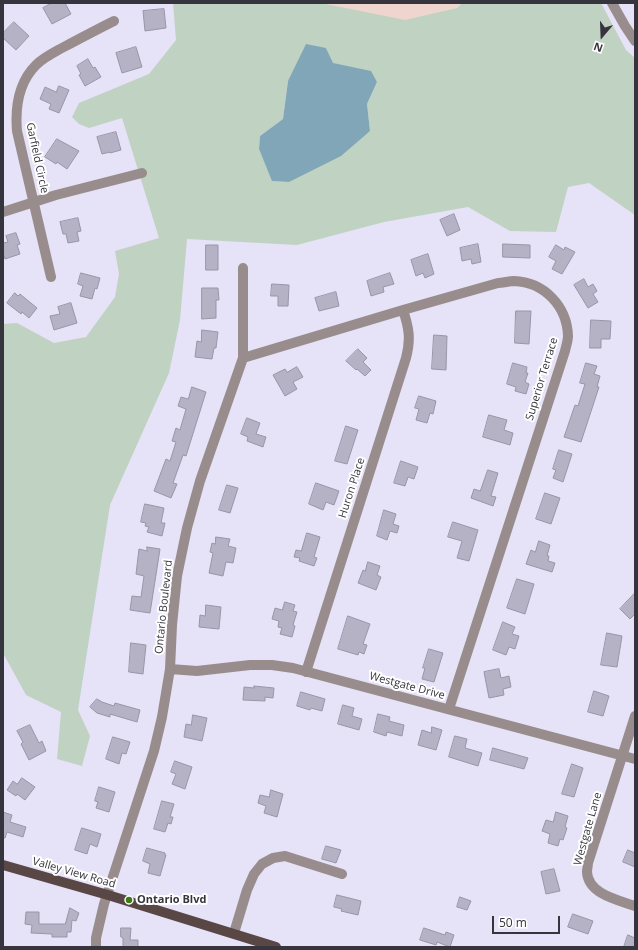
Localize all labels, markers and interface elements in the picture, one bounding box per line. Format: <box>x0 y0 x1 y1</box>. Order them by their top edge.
north arrow <box>582 16 622 56</box>
text: N <box>591 39 605 56</box>
street label: Garfield Circle <box>23 121 51 195</box>
street label: Superior Terrace <box>523 336 561 422</box>
street label: Huron Place <box>336 456 368 520</box>
street label: Ontario Boulevard <box>153 559 175 655</box>
street label: Westgate Drive <box>368 670 446 702</box>
street label: Westgate Lane <box>571 791 605 867</box>
street label: Valley View Road <box>31 855 117 891</box>
place label: Ontario Blvd <box>137 893 206 907</box>
marker: Ontario Blvd <box>124 895 134 905</box>
scale bar <box>494 908 562 934</box>
text: 50 m <box>499 914 527 931</box>

